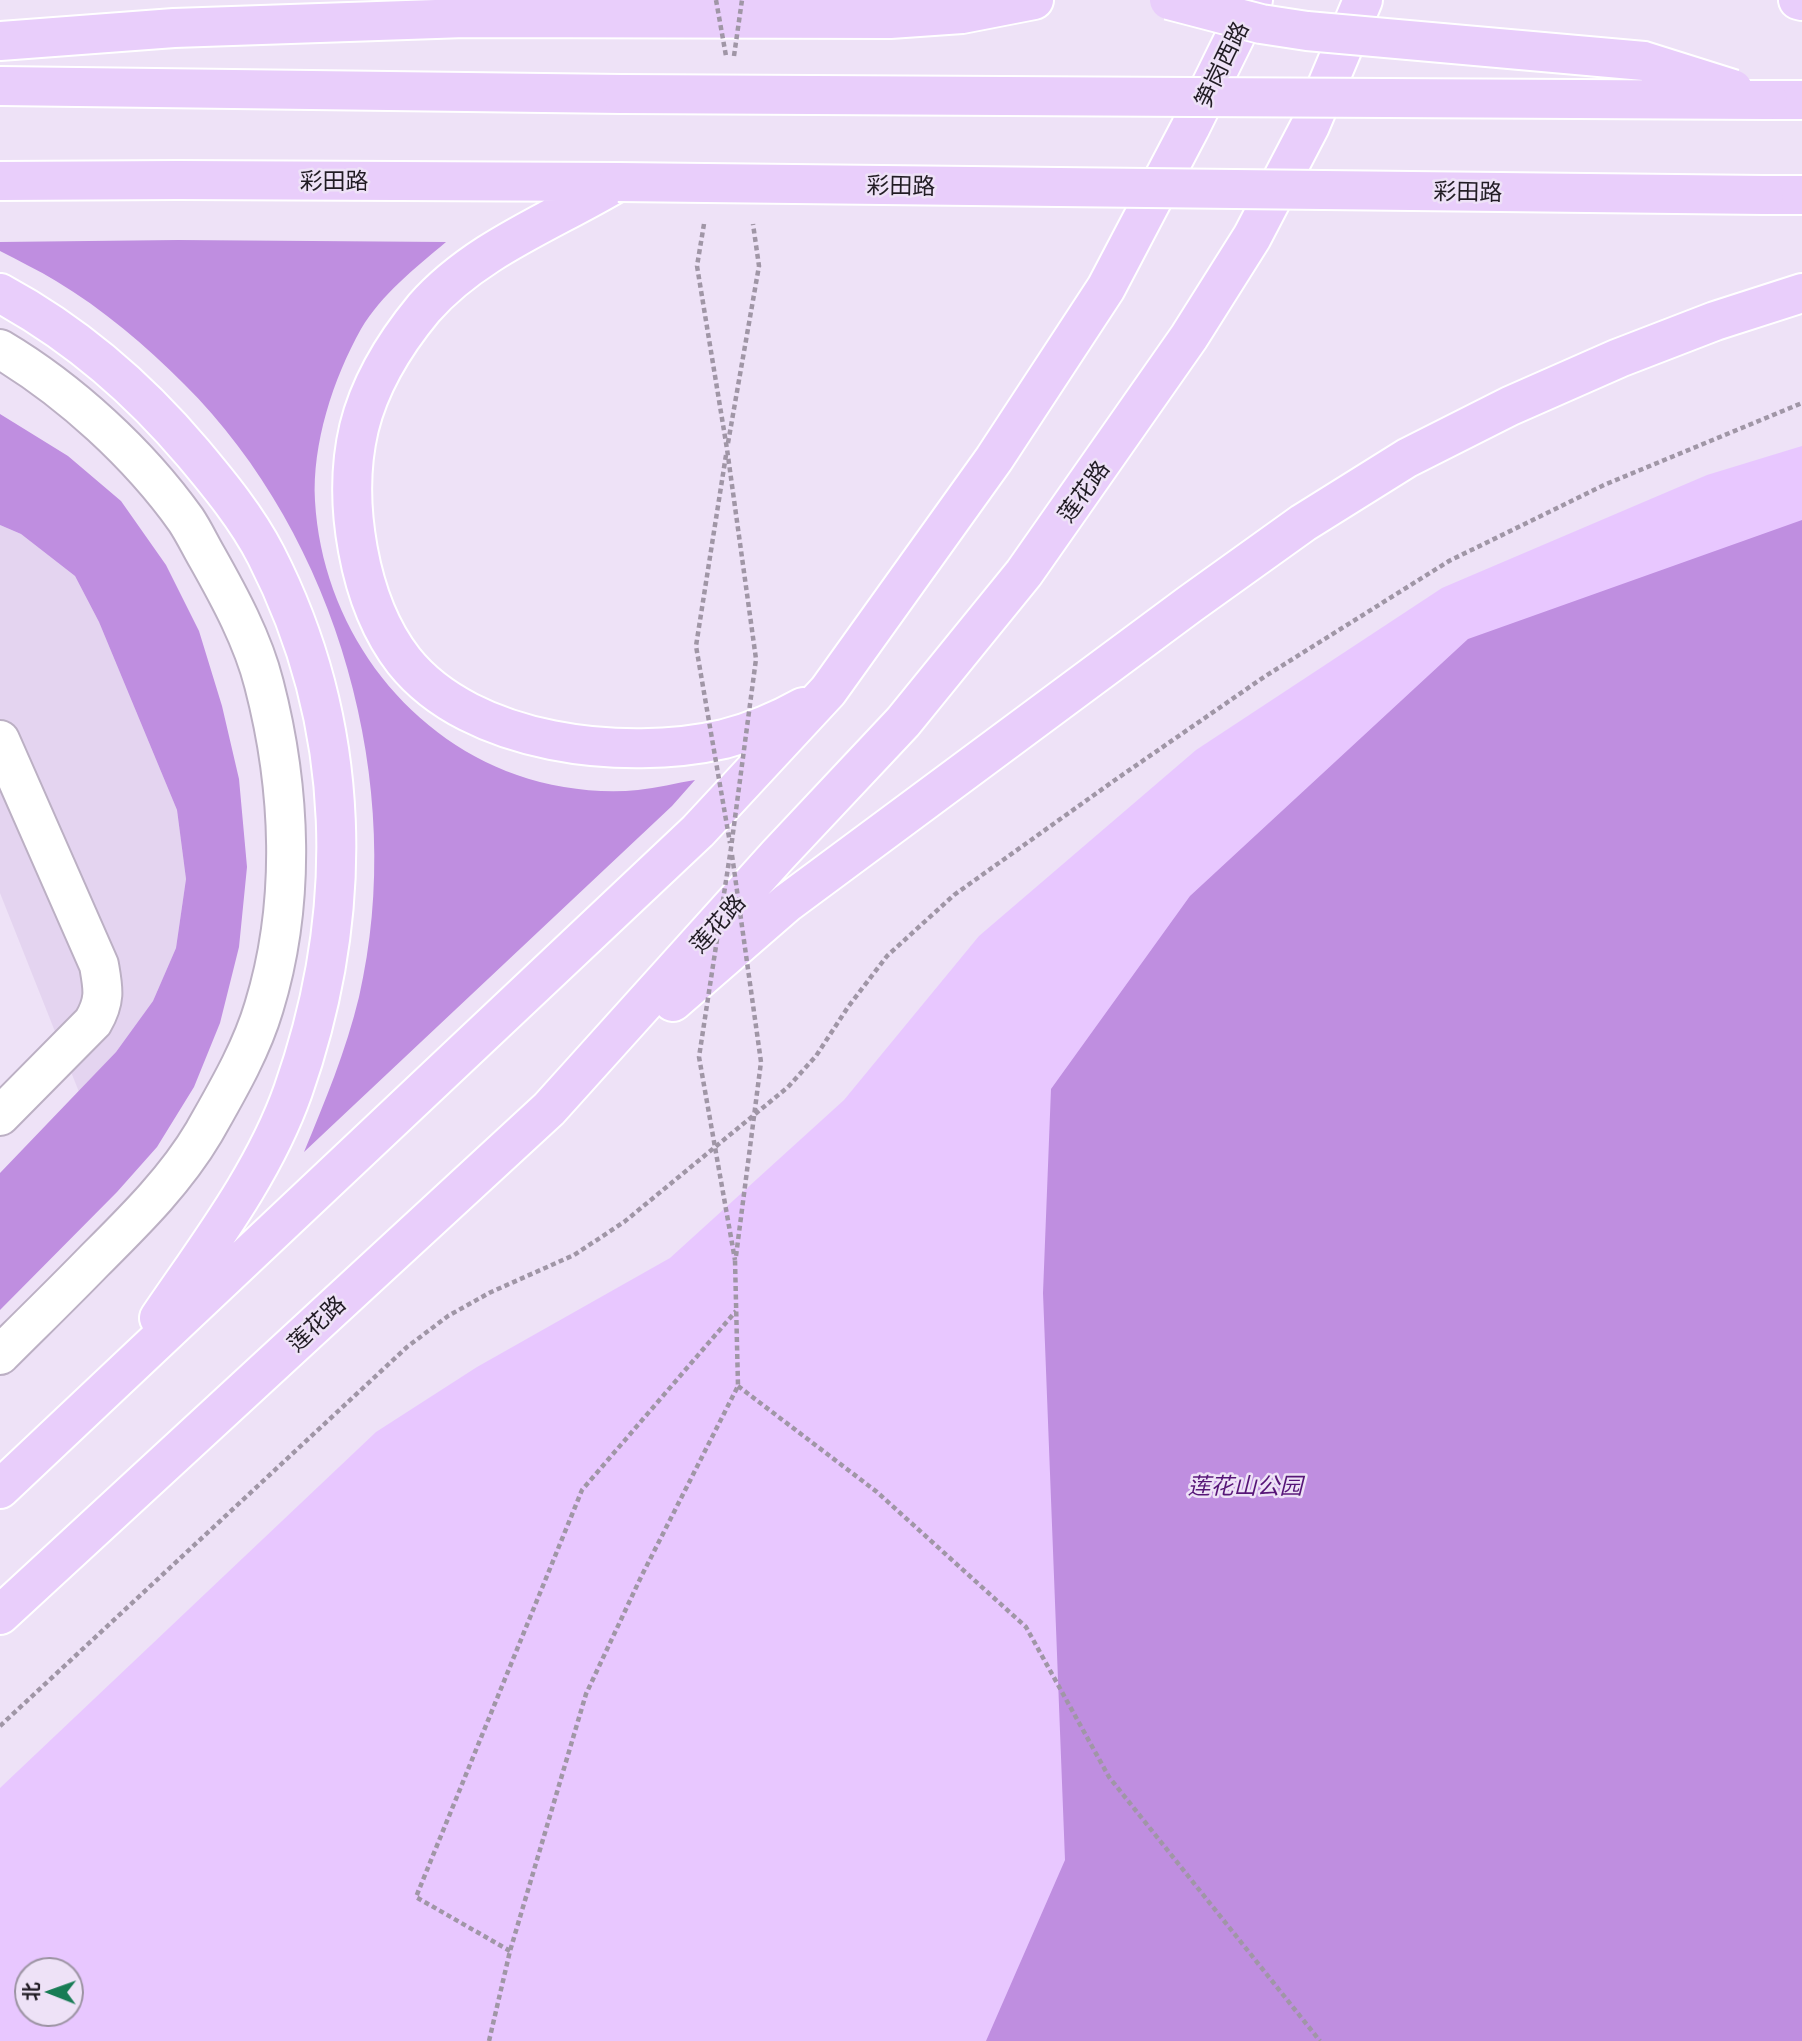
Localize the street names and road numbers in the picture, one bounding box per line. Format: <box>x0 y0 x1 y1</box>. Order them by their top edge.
street label: 笋岗西路 <box>1188 17 1254 111</box>
street label: 彩田路 <box>300 166 368 194</box>
street label: 彩田路 <box>866 171 936 199</box>
street label: 彩田路 <box>1433 177 1503 205</box>
street label: 莲花路 <box>1052 455 1114 527</box>
street label: 莲花路 <box>684 888 750 958</box>
street label: 莲花路 <box>281 1289 351 1357</box>

